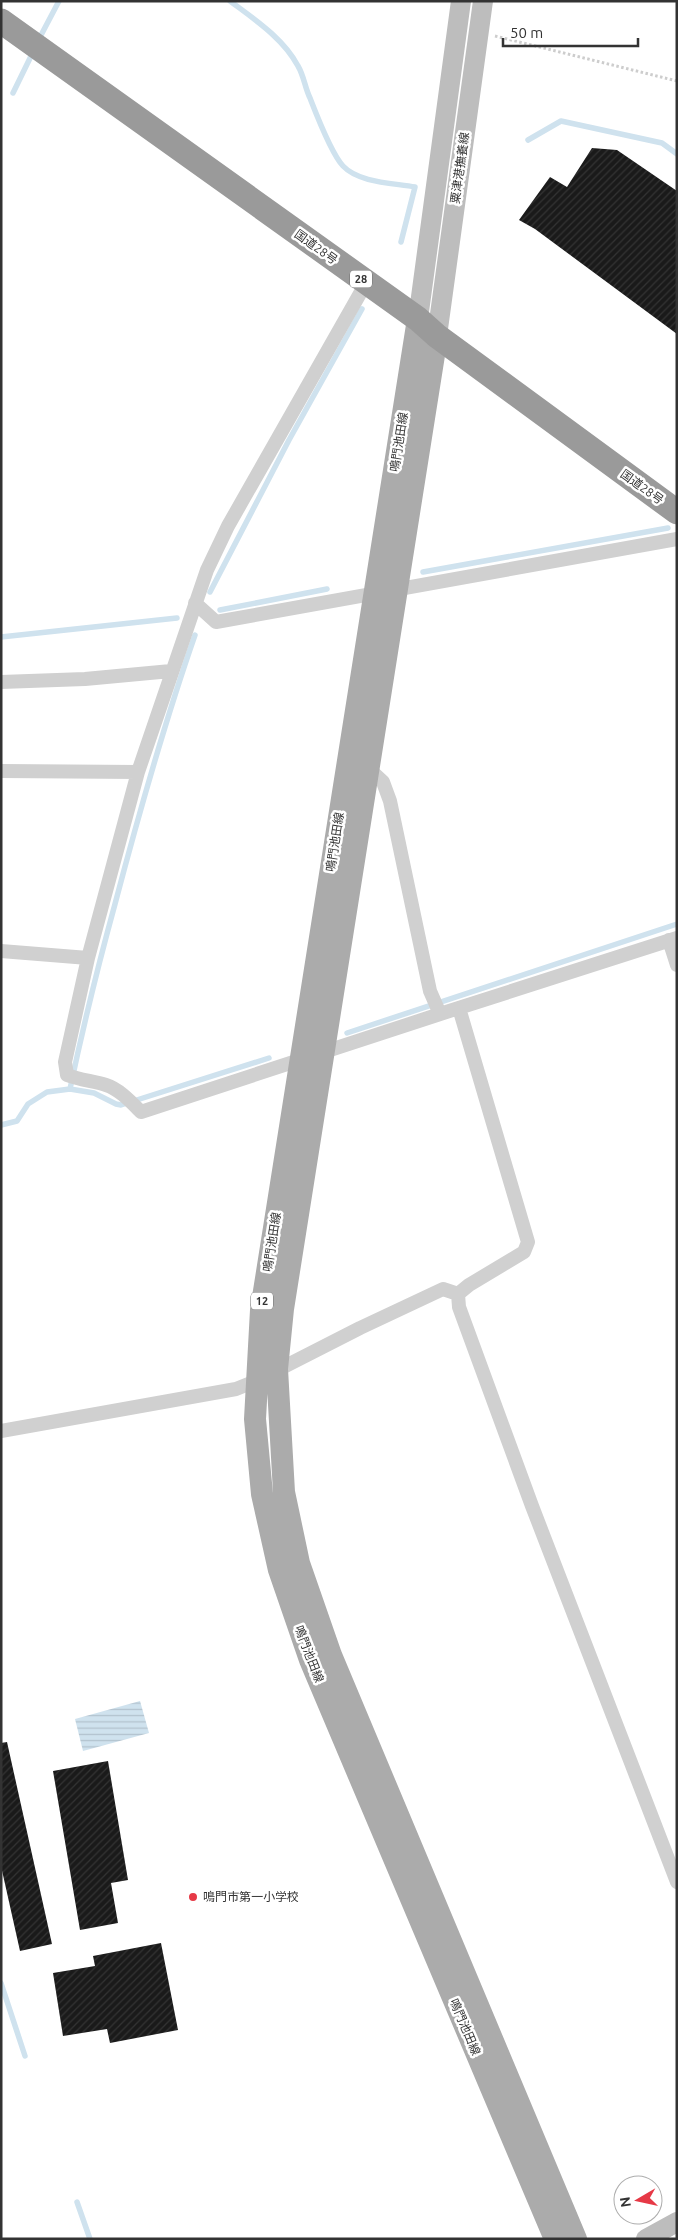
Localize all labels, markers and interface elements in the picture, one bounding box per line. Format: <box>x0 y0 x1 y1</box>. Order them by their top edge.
scale bar <box>503 15 638 47</box>
text: 50 m <box>510 24 543 41</box>
street label: 粟津港撫養線 <box>448 131 471 204</box>
street label: 国道28号 <box>292 227 340 266</box>
road number: 28 <box>350 270 372 288</box>
street label: 鳴門池田線 <box>387 411 410 473</box>
street label: 国道28号 <box>618 467 666 506</box>
street label: 鳴門池田線 <box>323 811 346 873</box>
street label: 鳴門池田線 <box>260 1211 283 1273</box>
road number: 12 <box>251 1292 273 1310</box>
street label: 鳴門池田線 <box>293 1623 326 1684</box>
place label: 鳴門市第一小学校 <box>203 1890 299 1903</box>
marker: 鳴門市第一小学校 <box>187 1891 199 1903</box>
street label: 鳴門池田線 <box>448 1997 483 2057</box>
north arrow <box>613 2175 663 2225</box>
text: N <box>616 2196 634 2208</box>

